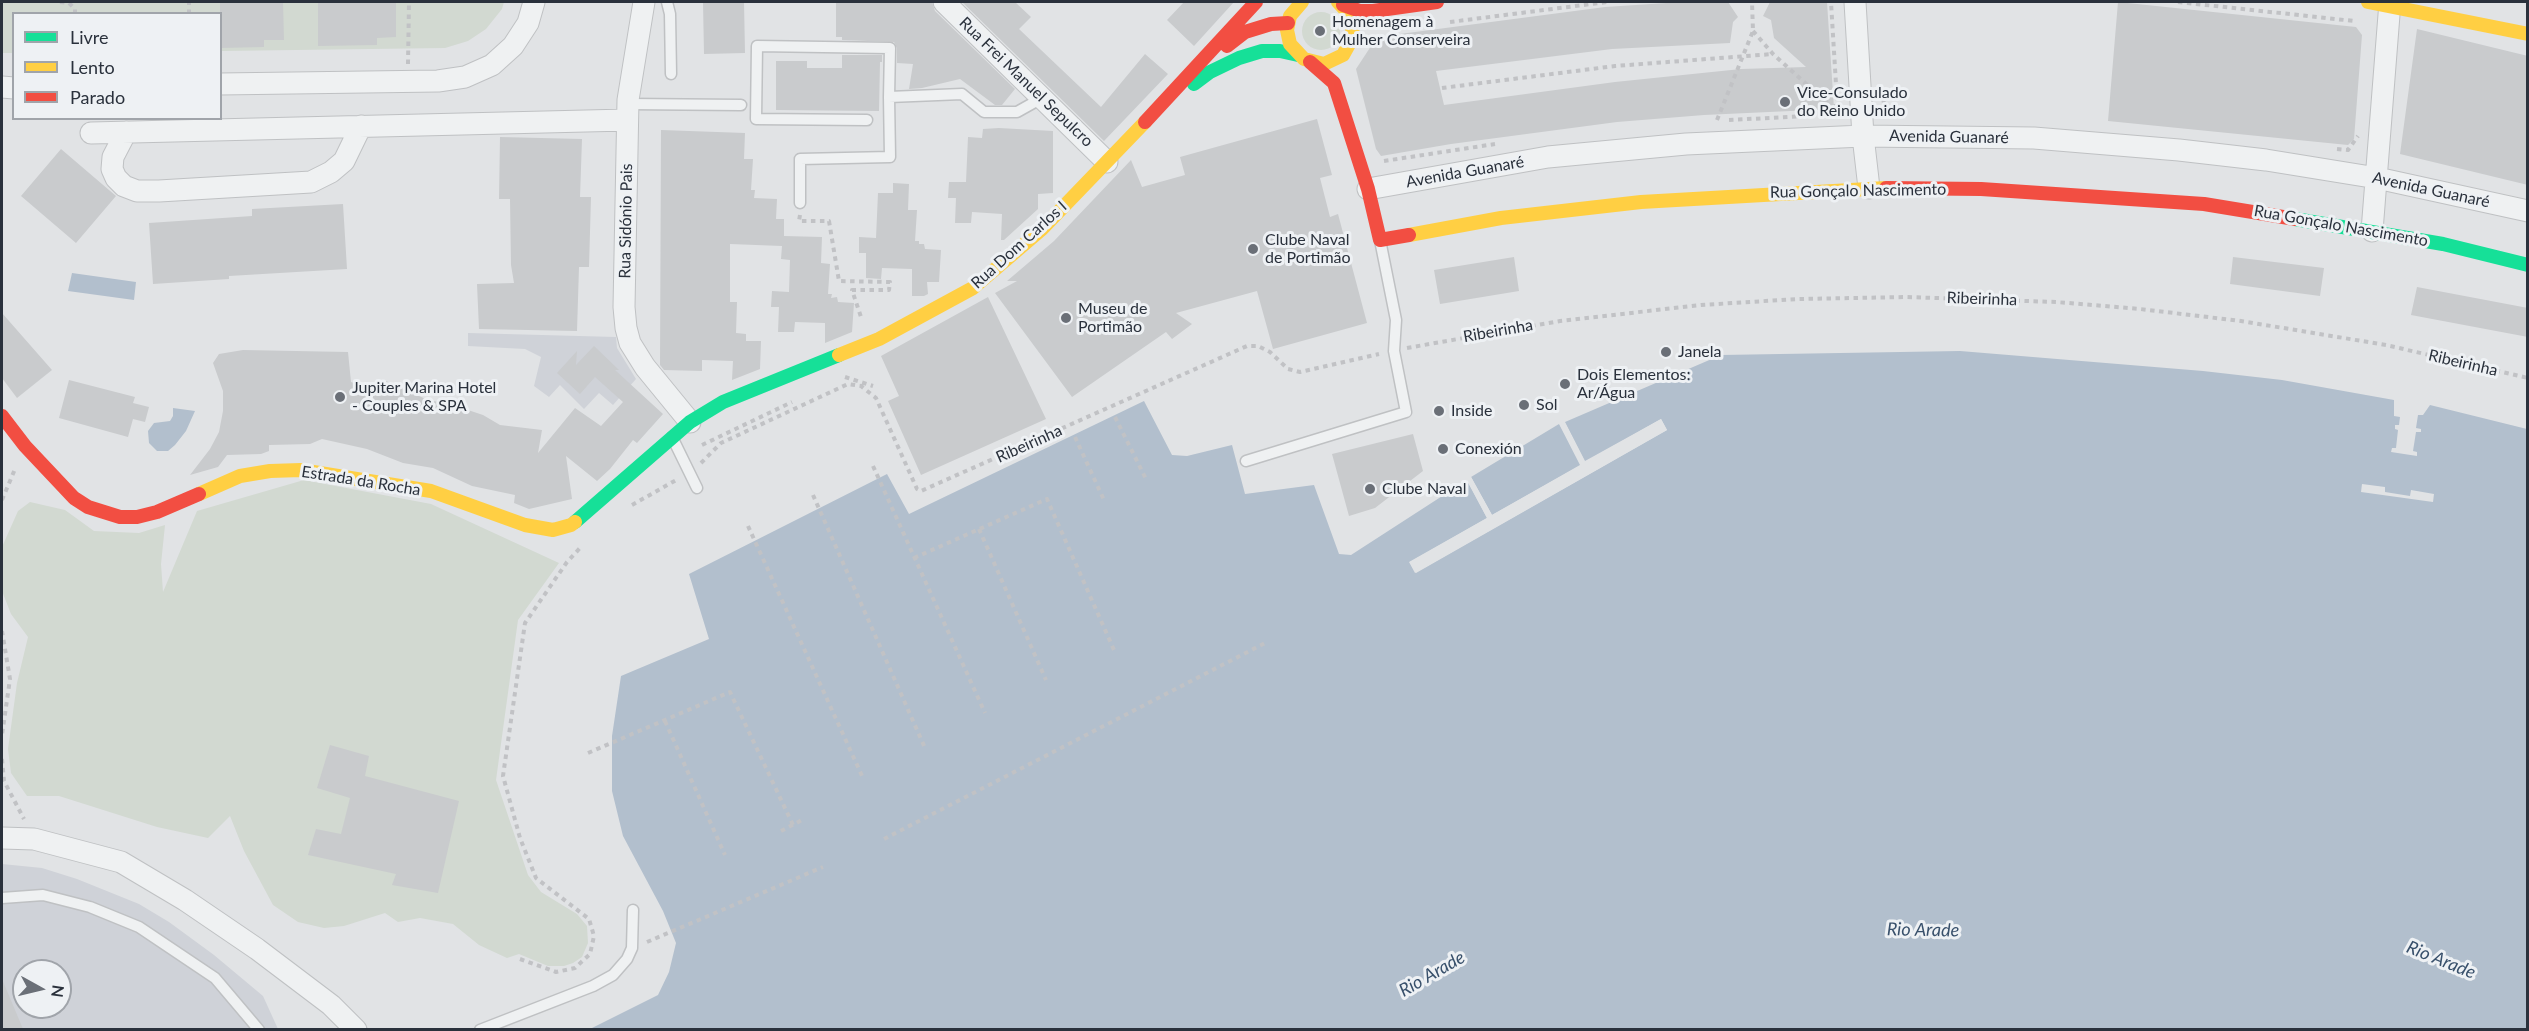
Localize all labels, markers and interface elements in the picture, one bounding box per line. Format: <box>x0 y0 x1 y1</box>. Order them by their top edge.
legend <box>12 12 222 120</box>
place label: Homenagem à Mulher Conserveira <box>1332 12 1470 50</box>
street label: Rua Frei Manuel Sepulcro <box>955 13 1097 151</box>
marker: Homenagem à Mulher Conserveira <box>1313 24 1327 38</box>
text: Livre <box>70 26 109 48</box>
text: Lento <box>70 56 115 78</box>
place label: Vice-Consulado do Reino Unido <box>1797 83 1908 121</box>
text: Parado <box>70 86 125 108</box>
marker: Vice-Consulado do Reino Unido <box>1778 95 1792 109</box>
street label: Avenida Guanaré <box>1889 126 2009 148</box>
street label: Avenida Guanaré <box>1404 152 1526 192</box>
street label: Rua Sidónio Pais <box>615 163 637 279</box>
street label: Avenida Guanaré <box>2370 168 2492 212</box>
street label: Rua Gonçalo Nascimento <box>1770 180 1946 202</box>
street label: Rua Dom Carlos I <box>967 197 1071 293</box>
street label: Rua Gonçalo Nascimento <box>2253 201 2429 251</box>
place label: Clube Naval de Portimão <box>1265 230 1351 268</box>
marker: Clube Naval de Portimão <box>1246 242 1260 256</box>
street label: Ribeirinha <box>1946 288 2018 310</box>
place label: Museu de Portimão <box>1078 299 1147 337</box>
marker: Museu de Portimão <box>1059 311 1073 325</box>
street label: Ribeirinha <box>1462 315 1534 347</box>
place label: Janela <box>1678 342 1721 362</box>
marker: Janela <box>1659 345 1673 359</box>
street label: Ribeirinha <box>2427 346 2499 380</box>
place label: Dois Elementos: Ar/Água <box>1577 365 1691 403</box>
marker: Dois Elementos: Ar/Água <box>1558 377 1572 391</box>
place label: Jupiter Marina Hotel - Couples & SPA <box>352 378 496 416</box>
marker: Jupiter Marina Hotel - Couples & SPA <box>333 390 347 404</box>
place label: Sol <box>1536 395 1557 415</box>
marker: Sol <box>1517 398 1531 412</box>
place label: Inside <box>1451 401 1492 421</box>
marker: Inside <box>1432 404 1446 418</box>
street label: Ribeirinha <box>993 421 1065 467</box>
place label: Conexión <box>1455 439 1522 459</box>
marker: Conexión <box>1436 442 1450 456</box>
street label: Estrada da Rocha <box>300 462 422 500</box>
place label: Clube Naval <box>1382 479 1466 499</box>
marker: Clube Naval <box>1363 482 1377 496</box>
water label: Rio Arade <box>1887 919 1959 941</box>
water label: Rio Arade <box>2403 936 2479 984</box>
water label: Rio Arade <box>1395 947 1469 1001</box>
north arrow <box>12 959 72 1019</box>
text: N <box>48 984 69 999</box>

